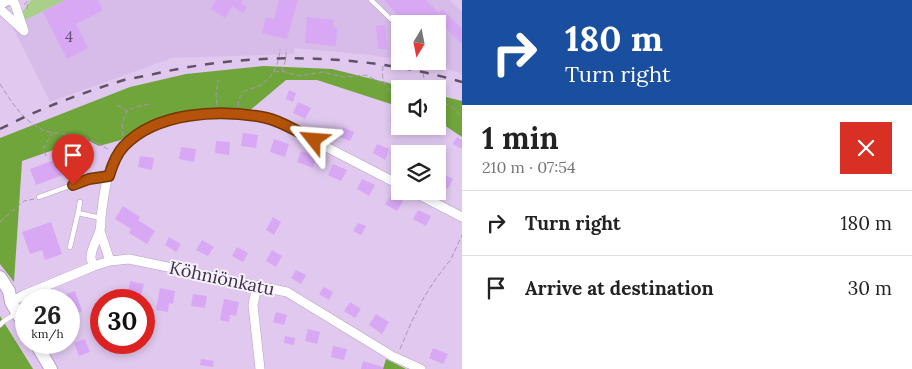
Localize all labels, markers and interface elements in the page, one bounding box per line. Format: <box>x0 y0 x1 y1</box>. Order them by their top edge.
north arrow <box>391 15 446 70</box>
map controls <box>391 15 446 200</box>
text: 180 m <box>565 16 663 61</box>
icon: right <box>482 20 547 85</box>
house number: 4 <box>65 27 73 46</box>
text: Turn right <box>565 60 670 88</box>
button: sound <box>391 80 446 135</box>
position arrow <box>287 113 339 165</box>
text: 1 min <box>482 119 559 157</box>
button: close <box>840 122 892 174</box>
pin <box>52 134 94 185</box>
icon: arrive <box>59 141 87 169</box>
button: layers <box>391 145 446 200</box>
text: 210 m · 07:54 <box>482 157 576 177</box>
icon: right <box>482 209 510 237</box>
text: Turn right <box>525 211 621 235</box>
text: 180 m <box>841 211 892 235</box>
street label: Köhniönkatu <box>167 256 277 300</box>
icon: arrive <box>482 274 510 302</box>
text: Arrive at destination <box>525 276 714 300</box>
text: 30 m <box>848 276 892 300</box>
speed limit sign: 30 <box>90 289 155 354</box>
text: 26 <box>34 299 61 331</box>
text: km/h <box>31 326 64 341</box>

